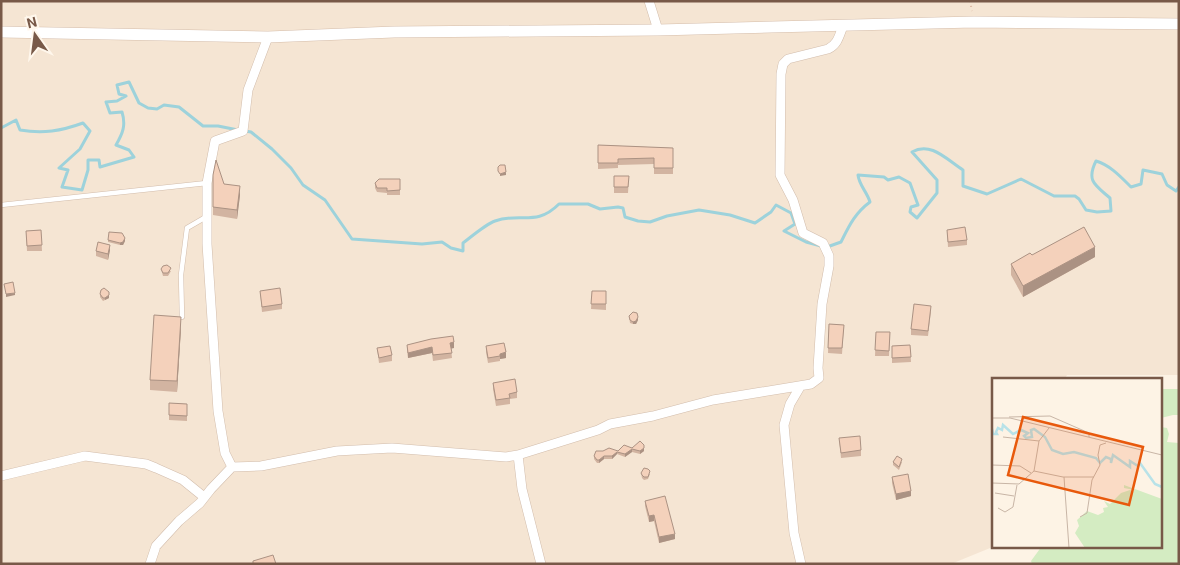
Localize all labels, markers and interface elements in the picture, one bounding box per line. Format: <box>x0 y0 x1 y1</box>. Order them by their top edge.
north arrow <box>10 10 60 60</box>
text: N <box>25 13 39 31</box>
inset map <box>992 378 1162 548</box>

